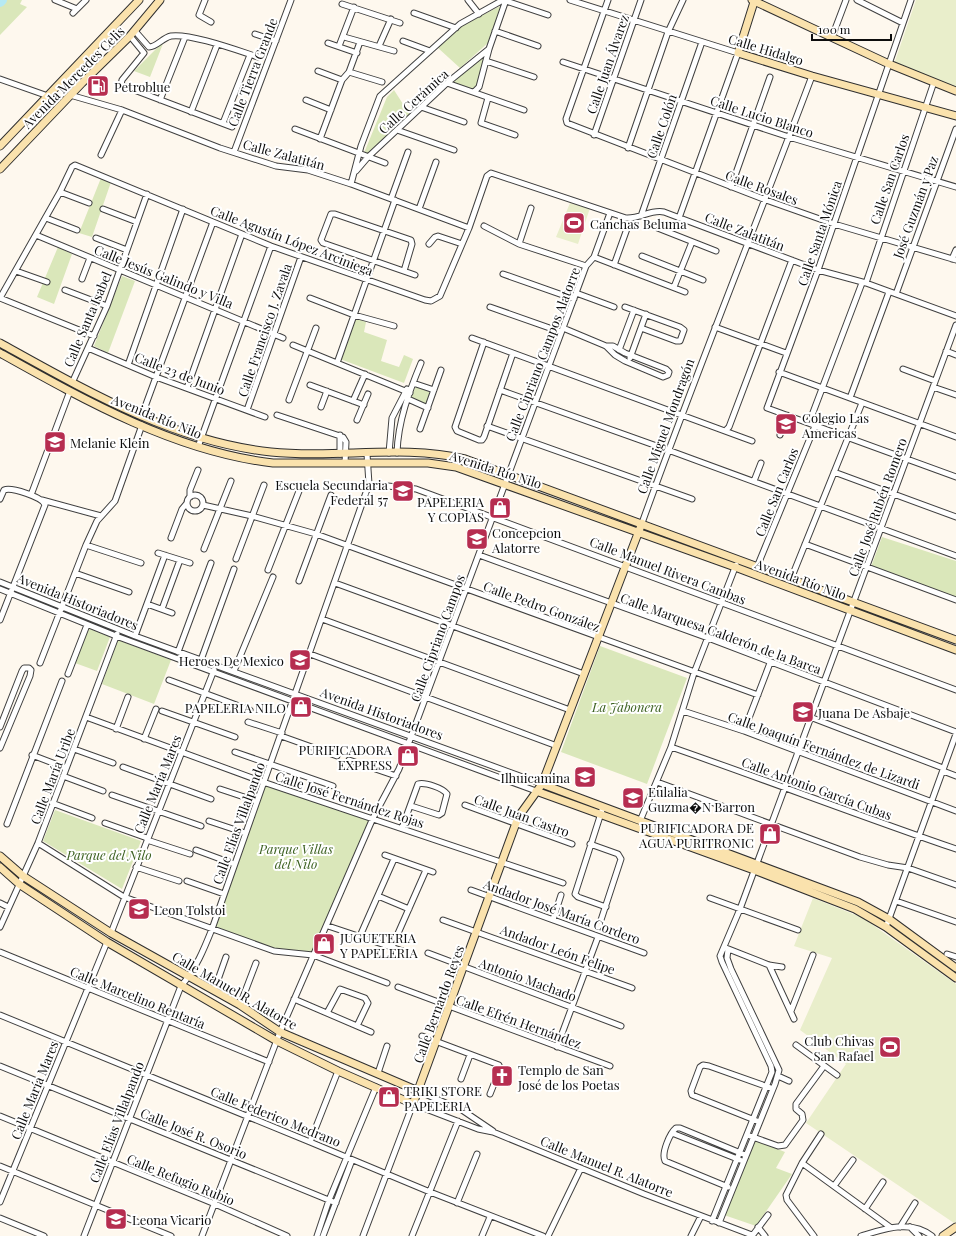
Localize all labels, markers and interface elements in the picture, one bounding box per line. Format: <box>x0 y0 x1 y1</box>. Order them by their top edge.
street label: Calle Juan Álvarez <box>582 12 632 116</box>
street label: Calle Tierra Grande <box>223 15 281 129</box>
scale bar <box>812 16 891 42</box>
text: 100 m <box>818 21 851 37</box>
street label: Avenida Mercedes Celis <box>18 22 128 132</box>
street label: Calle Hidalgo <box>726 29 806 69</box>
street label: Calle Cerámica <box>374 65 452 137</box>
fuel station icon: Petroblue <box>85 73 111 99</box>
place label: Petroblue <box>114 78 171 95</box>
street label: Calle Colón <box>642 91 680 160</box>
street label: Calle Lucio Blanco <box>708 91 816 141</box>
street label: Calle San Carlos <box>866 131 912 226</box>
street label: Calle Zalatitán <box>241 135 327 173</box>
street label: José Guzmán y Paz <box>888 153 941 262</box>
street label: Calle Rosales <box>723 166 801 208</box>
street label: Calle Santa Mónica <box>793 177 845 288</box>
street label: Calle Agustín López Arciniega <box>208 201 376 279</box>
street label: Calle Zalatitán <box>703 208 788 254</box>
sports icon: Canchas Beluma <box>561 210 587 236</box>
place label: Canchas Beluma <box>590 215 687 232</box>
street label: Calle Jesús Galindo y Villa <box>92 240 237 312</box>
street label: Calle Francisco J. Zavala <box>233 260 295 399</box>
street label: Calle Cipriano Campos Alatorre <box>501 264 583 444</box>
street label: Calle Santa Isabel <box>59 268 115 369</box>
street label: Calle 23 de Junio <box>132 348 228 398</box>
street label: Calle Miguel Mondragón <box>633 356 698 496</box>
street label: Avenida Río Nilo <box>108 390 205 442</box>
place label: Colegio Las Americas <box>801 409 869 441</box>
school or university icon: Colegio Las Americas <box>773 411 799 437</box>
school or university icon: Melanie Klein <box>42 429 68 455</box>
place label: Melanie Klein <box>70 434 150 451</box>
street label: Calle José Rubén Romero <box>844 435 910 579</box>
street label: Calle San Carlos <box>750 445 802 539</box>
street label: Avenida Río Nilo <box>447 446 544 492</box>
place label: Escuela Secundaria Federal 57 <box>275 476 389 508</box>
school or university icon: Escuela Secundaria Federal 57 <box>390 478 416 504</box>
place label: PAPELERIA Y COPIAS <box>417 493 485 525</box>
shop icon: PAPELERIA Y COPIAS <box>487 495 513 521</box>
place label: Concepcion Alatorre <box>491 524 562 556</box>
school or university icon: Concepcion Alatorre <box>464 526 490 552</box>
street label: Calle Manuel Rivera Cambas <box>587 532 749 608</box>
street label: Avenida Río Nilo <box>752 554 849 603</box>
street label: Avenida Historiadores <box>14 568 141 633</box>
street label: Calle Cipriano Campos <box>406 572 468 704</box>
street label: Calle Pedro González <box>481 577 603 635</box>
street label: Calle Marquesa Calderón de la Barca <box>618 589 824 678</box>
school or university icon: Heroes De Mexico <box>287 647 313 673</box>
place label: Heroes De Mexico <box>179 652 284 669</box>
street label: Avenida Historiadores <box>317 683 446 743</box>
shop icon: PAPELERIA NILO <box>288 694 314 720</box>
park label: La Jabonera <box>591 698 662 715</box>
place label: PAPELERIA NILO <box>185 699 286 716</box>
school or university icon: Juana De Asbaje <box>790 699 816 725</box>
place label: Juana De Asbaje <box>817 704 910 721</box>
street label: Calle Joaquín Fernández de Lizardi <box>726 707 923 793</box>
street label: Calle María Uribe <box>26 725 78 826</box>
street label: Calle María Mares <box>129 732 185 836</box>
place label: PURIFICADORA EXPRESS <box>299 741 393 773</box>
shop icon: PURIFICADORA EXPRESS <box>395 743 421 769</box>
street label: Calle Antonio García Cubas <box>740 753 895 823</box>
street label: Calle Elías Villalpando <box>208 760 268 886</box>
school or university icon: Ilhuicamina <box>572 764 598 790</box>
street label: Calle José Fernández Rojas <box>273 767 427 831</box>
place label: Ilhuicamina <box>500 769 571 786</box>
place label: Eulalia Guzma�N Barron <box>648 783 755 815</box>
school or university icon: Eulalia Guzma�N Barron <box>620 785 646 811</box>
street label: Calle Juan Castro <box>472 790 572 840</box>
place label: PURIFICADORA DE AGUA PURITRONIC <box>638 819 754 851</box>
shop icon: PURIFICADORA DE AGUA PURITRONIC <box>757 821 783 847</box>
park label: Parque Villas del Nilo <box>258 840 333 872</box>
park label: Parque del Nilo <box>65 846 152 863</box>
street label: Andador José María Cordero <box>480 874 643 947</box>
school or university icon: Leon Tolstoi <box>126 896 152 922</box>
place label: Leon Tolstoi <box>154 901 226 918</box>
street label: Andador León Felipe <box>497 920 618 978</box>
place label: JUGUETERIA Y PAPELERIA <box>339 929 418 961</box>
shop icon: JUGUETERIA Y PAPELERIA <box>311 931 337 957</box>
street label: Calle Bernardo Reyes <box>409 942 467 1065</box>
street label: Calle Manuel R. Alatorre <box>169 947 301 1033</box>
street label: Antonio Machado <box>476 953 579 1005</box>
street label: Calle Marcelino Rentaría <box>68 962 209 1032</box>
street label: Calle Efrén Hernández <box>454 990 584 1052</box>
place label: Club Chivas San Rafael <box>804 1032 874 1064</box>
sports icon: Club Chivas San Rafael <box>877 1034 903 1060</box>
street label: Calle María Mares <box>6 1038 62 1142</box>
street label: Calle Elías Villalpando <box>85 1059 147 1185</box>
place label: Templo de San José de los Poetas <box>517 1061 620 1093</box>
church icon: Templo de San José de los Poetas <box>489 1063 515 1089</box>
street label: Calle Federico Medrano <box>208 1082 344 1150</box>
place label: TRIKI STORE PAPELERIA <box>404 1082 482 1114</box>
shop icon: TRIKI STORE PAPELERIA <box>376 1084 402 1110</box>
street label: Calle José R. Osorio <box>138 1104 250 1162</box>
street label: Calle Manuel R. Alatorre <box>538 1132 676 1201</box>
street label: Calle Refugio Rubio <box>125 1150 237 1208</box>
school or university icon: Leona Vicario <box>103 1206 129 1232</box>
place label: Leona Vicario <box>132 1211 211 1228</box>

